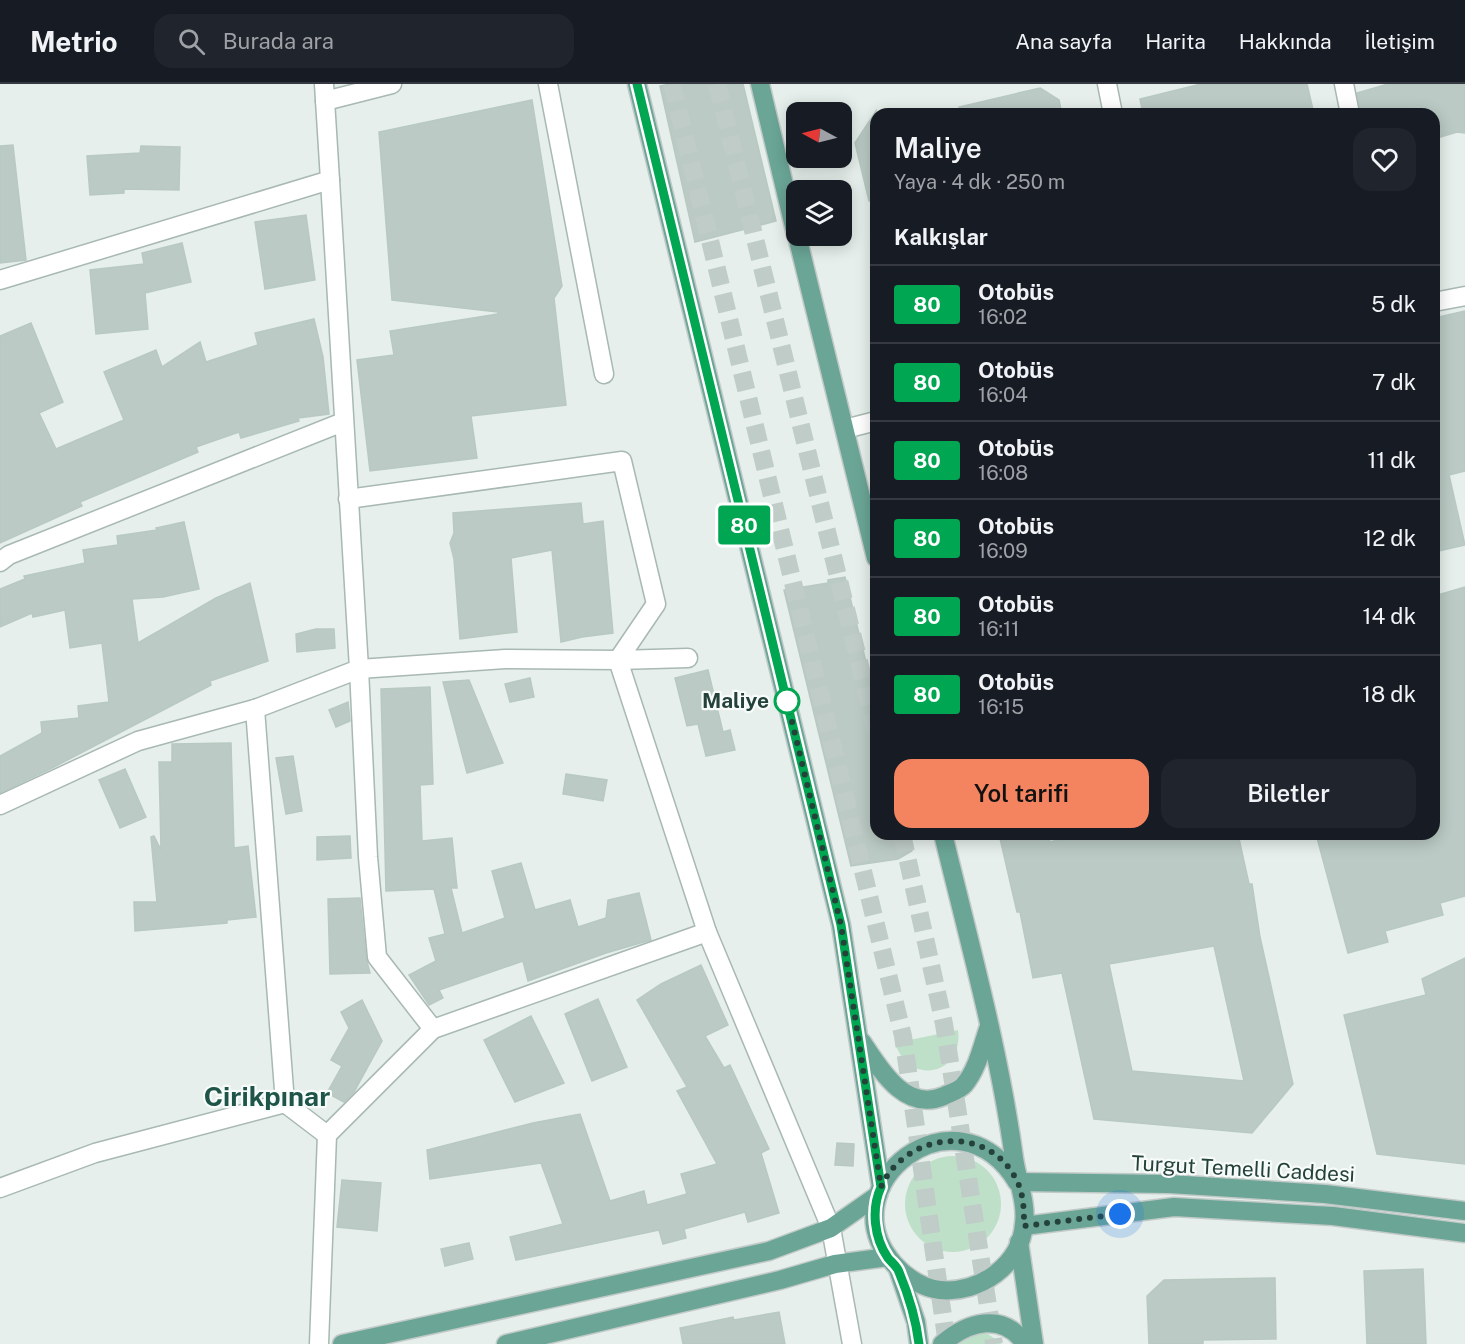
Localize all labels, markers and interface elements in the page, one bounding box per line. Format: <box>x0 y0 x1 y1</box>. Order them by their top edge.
search box <box>154 14 574 68</box>
text: Metrio <box>30 25 118 58</box>
icon: search <box>175 25 208 58</box>
text: Burada ara <box>223 28 334 54</box>
text: Ana sayfa <box>1015 29 1112 54</box>
text: Harita <box>1145 29 1206 54</box>
text: Hakkında <box>1239 29 1332 54</box>
text: İletişim <box>1365 29 1435 54</box>
north arrow <box>786 102 852 168</box>
map controls <box>786 102 852 246</box>
button: heart <box>1353 128 1416 191</box>
text: Maliye <box>894 131 982 164</box>
text: Yaya · 4 dk · 250 m <box>894 170 1065 194</box>
button: layers <box>786 180 852 246</box>
text: Kalkışlar <box>894 224 988 250</box>
text: Otobüs <box>978 279 1054 305</box>
text: 5 dk <box>1371 291 1416 317</box>
text: 80 <box>913 292 941 317</box>
text: 16:02 <box>978 305 1027 329</box>
text: Otobüs <box>978 357 1054 383</box>
text: 7 dk <box>1372 369 1416 395</box>
text: 80 <box>913 370 941 395</box>
text: 16:04 <box>978 383 1028 407</box>
text: Otobüs <box>978 435 1054 461</box>
text: 11 dk <box>1367 447 1416 473</box>
text: 80 <box>913 448 941 473</box>
text: 16:08 <box>978 461 1028 485</box>
line badge: 80 <box>717 506 771 544</box>
text: 80 <box>730 513 758 538</box>
text: Otobüs <box>978 513 1054 539</box>
text: 12 dk <box>1363 525 1416 551</box>
text: 80 <box>913 526 941 551</box>
text: 16:09 <box>978 539 1028 563</box>
text: Otobüs <box>978 591 1054 617</box>
text: 14 dk <box>1363 603 1416 629</box>
text: 80 <box>913 604 941 629</box>
text: 16:11 <box>978 617 1019 641</box>
text: Otobüs <box>978 669 1054 695</box>
text: 18 dk <box>1362 681 1416 707</box>
text: 80 <box>913 682 941 707</box>
place label: Maliye <box>702 688 769 713</box>
marker: Maliye <box>774 688 800 714</box>
text: 16:15 <box>978 695 1024 719</box>
button: Yol tarifi <box>894 759 1149 828</box>
button: Biletler <box>1161 759 1416 828</box>
district label: Cirikpınar <box>204 1080 330 1112</box>
street label: Turgut Temelli Caddesi <box>1131 1150 1355 1187</box>
your location <box>1105 1199 1135 1229</box>

